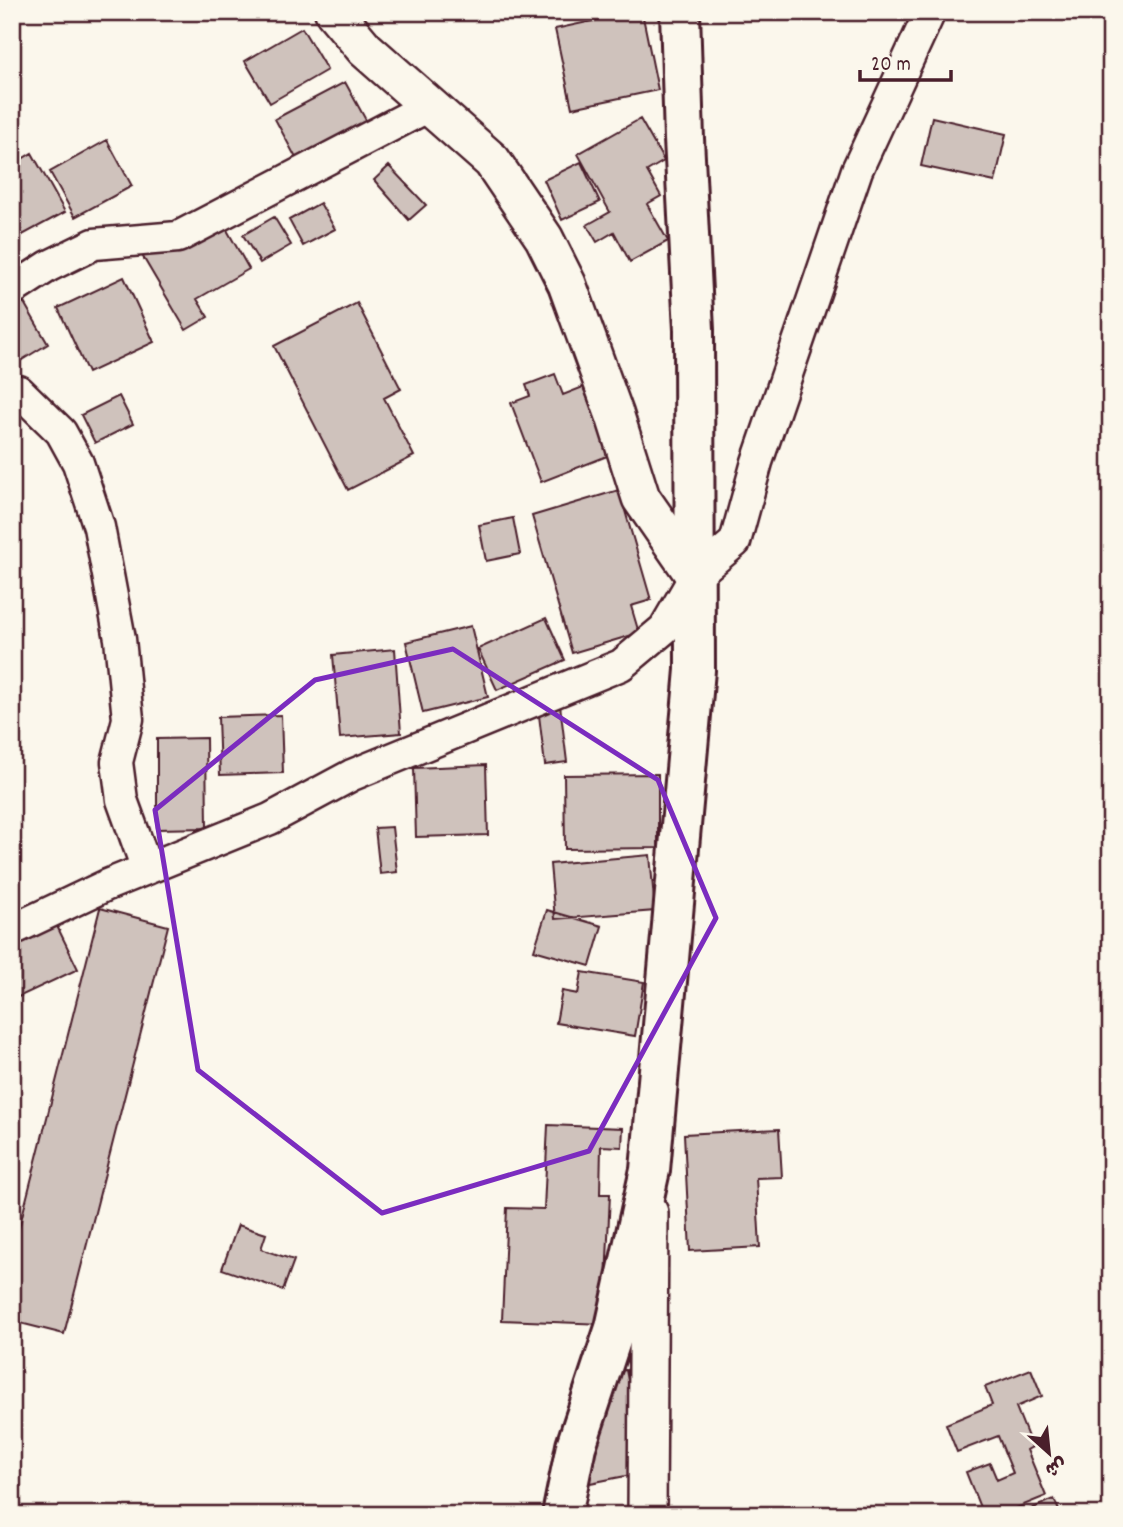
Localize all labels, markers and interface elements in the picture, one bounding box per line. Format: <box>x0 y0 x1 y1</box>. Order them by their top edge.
scale bar <box>860 38 951 82</box>
text: 20 m <box>871 51 911 81</box>
north arrow <box>1014 1418 1084 1488</box>
text: ش <box>1040 1448 1071 1482</box>

